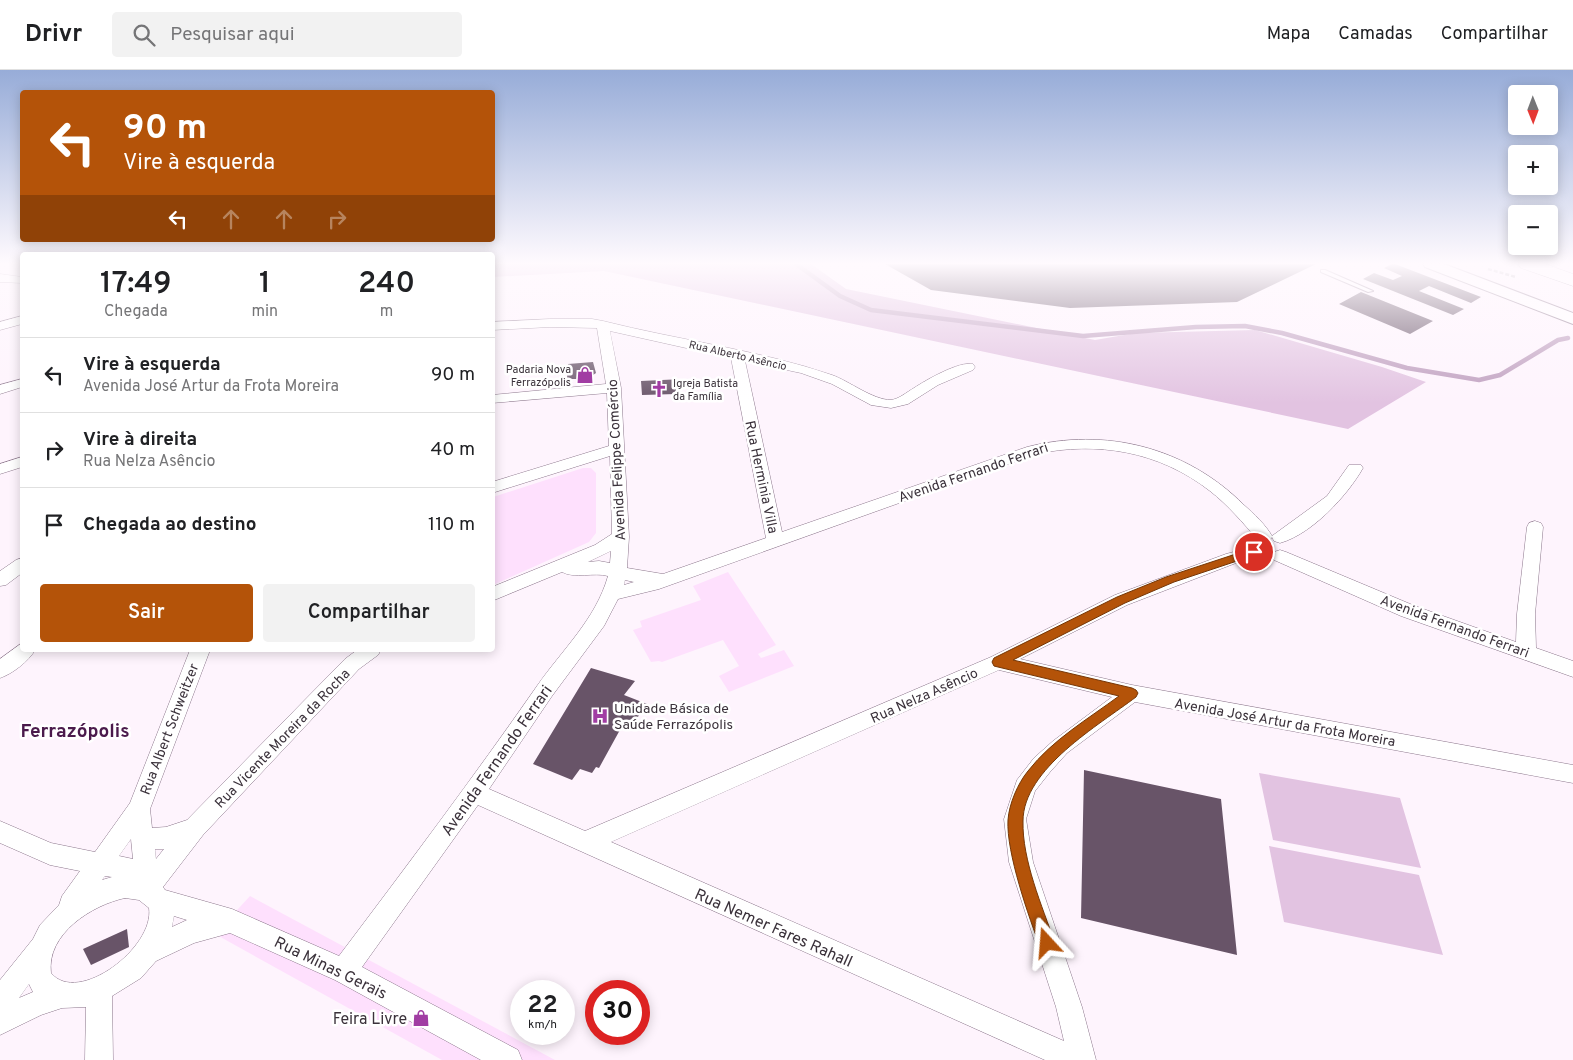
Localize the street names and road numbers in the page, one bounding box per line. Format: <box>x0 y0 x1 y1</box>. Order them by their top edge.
street label: Rua Alberto Asêncio <box>687 338 788 374</box>
street label: Avenida Felippe Comércio <box>605 379 630 541</box>
street label: Rua Herminia Villa <box>740 419 781 535</box>
street label: Avenida Fernando Ferrari <box>896 440 1051 507</box>
street label: Avenida Fernando Ferrari <box>1378 593 1531 662</box>
street label: Rua Albert Schweitzer <box>137 661 204 798</box>
street label: Rua Nelza Asêncio <box>868 665 981 728</box>
street label: Rua Vicente Moreira da Rocha <box>212 666 354 812</box>
street label: Avenida Fernando Ferrari <box>438 682 557 841</box>
street label: Avenida José Artur da Frota Moreira <box>1173 696 1397 751</box>
street label: Rua Nemer Fares Rahall <box>691 885 855 973</box>
street label: Rua Minas Gerais <box>270 933 390 1005</box>

